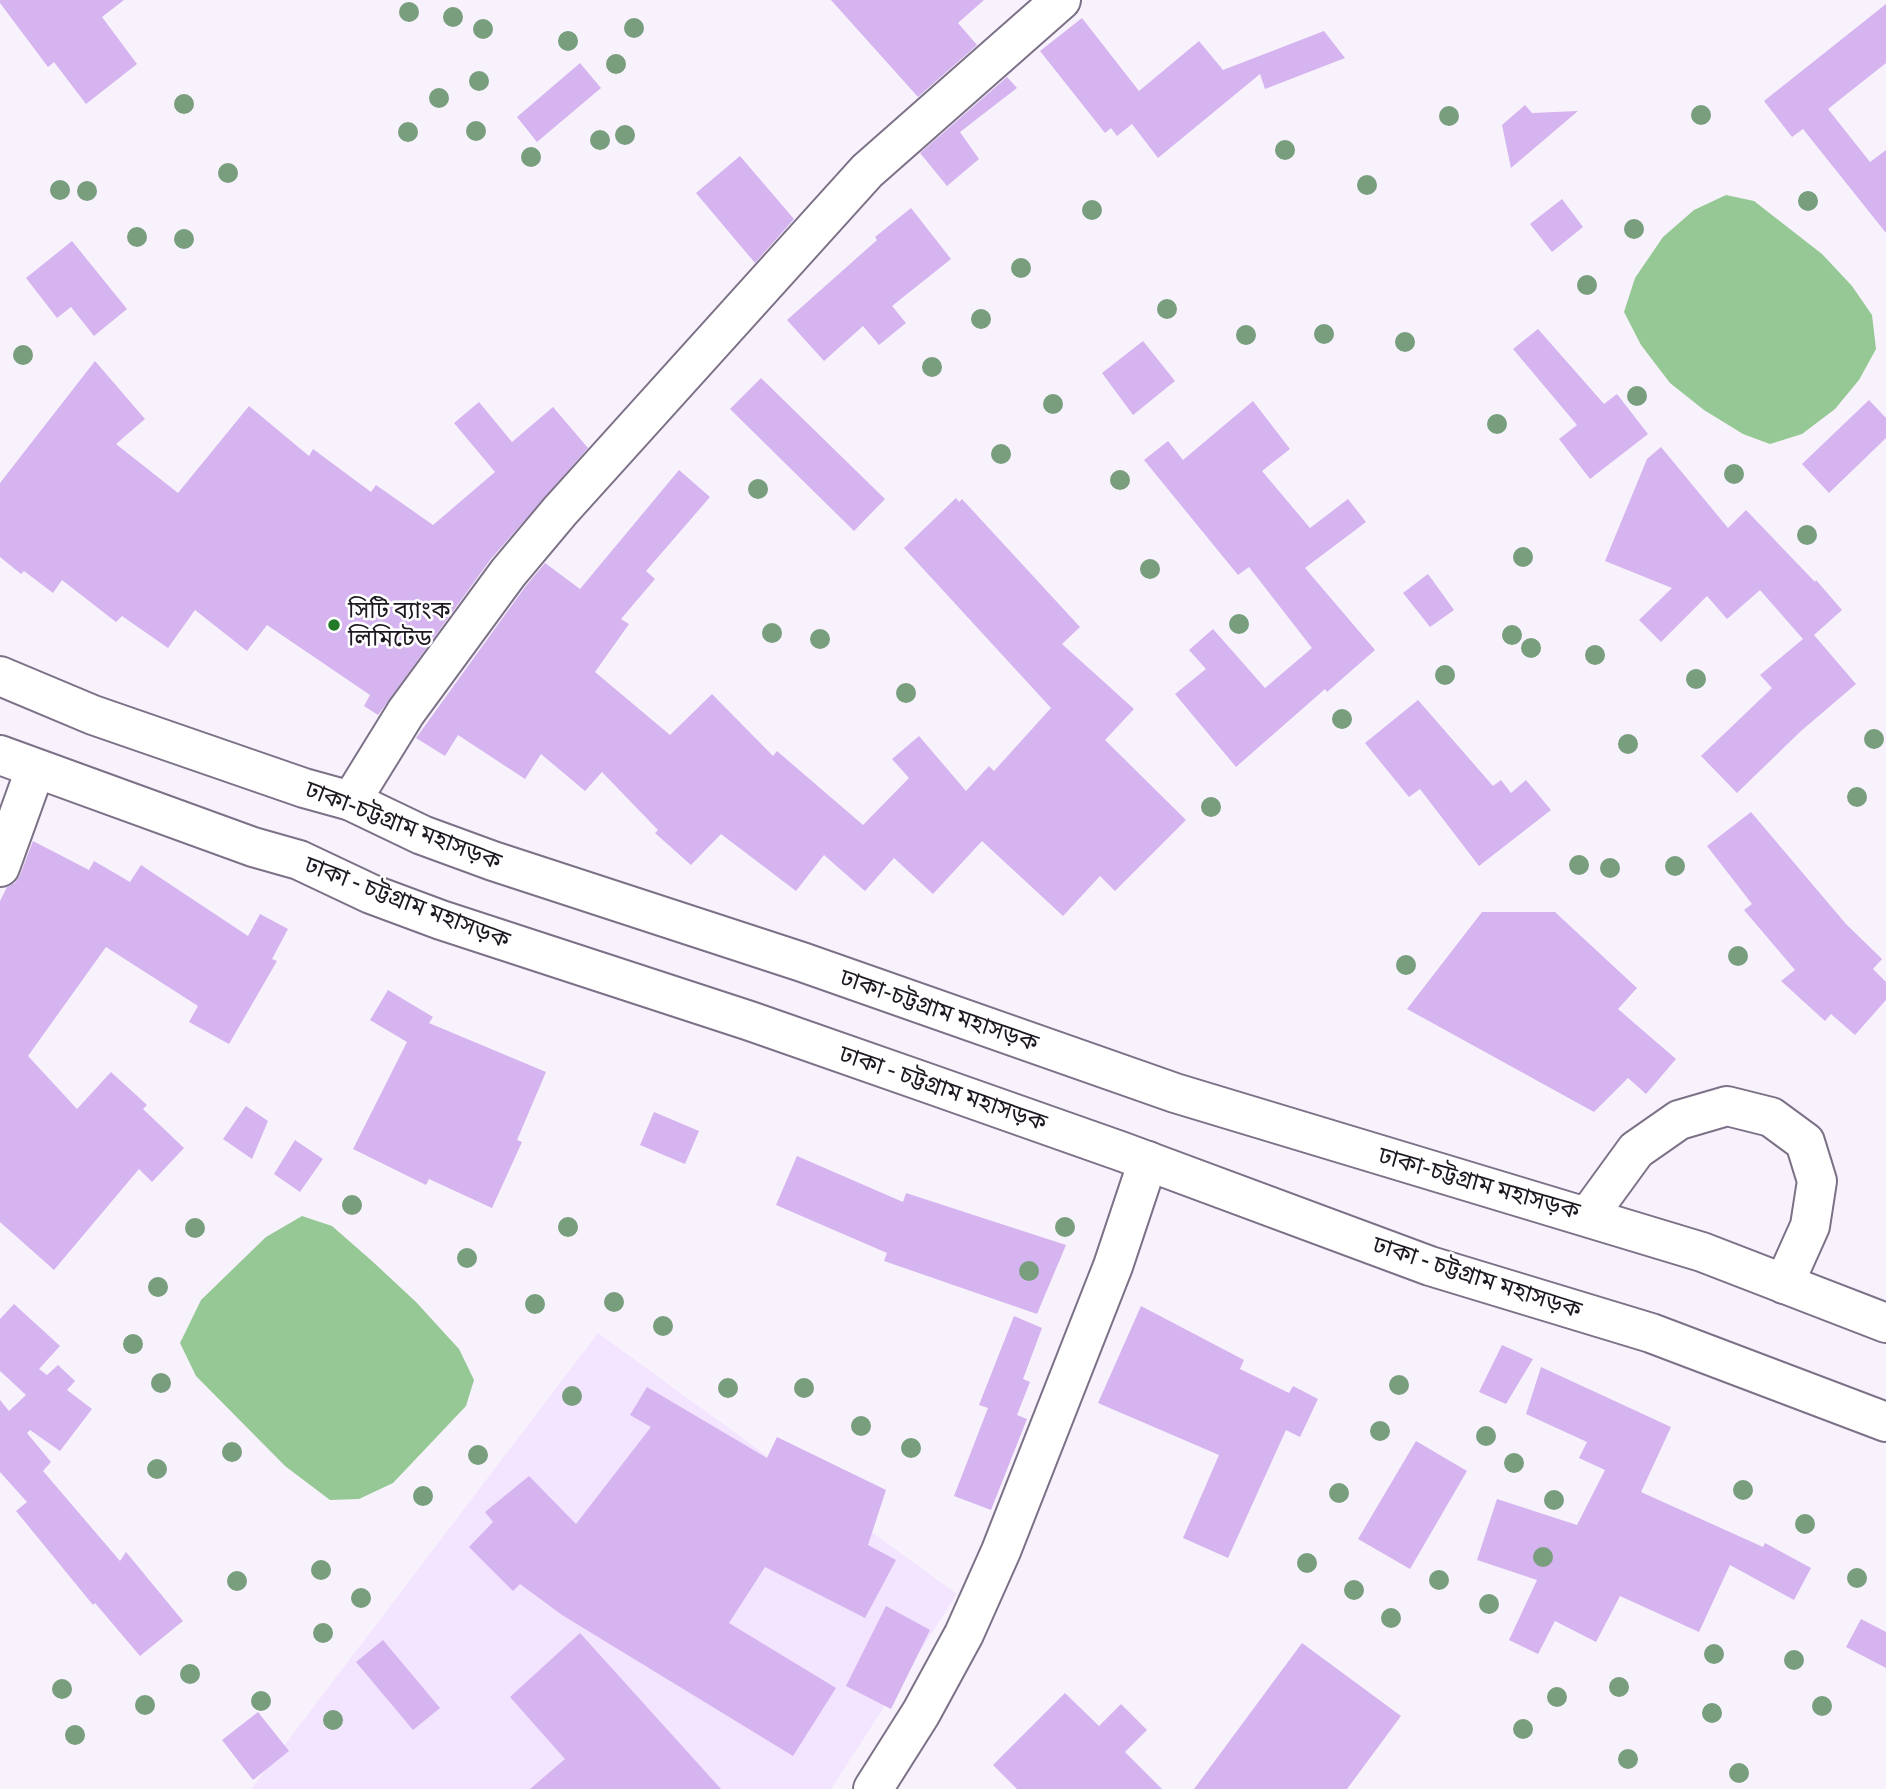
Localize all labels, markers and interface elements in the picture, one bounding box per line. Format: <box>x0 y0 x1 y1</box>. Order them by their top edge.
place label: সিটি ব্যাংক লিমিটেড <box>348 597 451 653</box>
marker: সিটি ব্যাংক লিমিটেড <box>326 617 342 633</box>
street label: ঢাকা-চট্টগ্রাম মহাসড়ক <box>301 775 505 877</box>
street label: ঢাকা - চট্টগ্রাম মহাসড়ক <box>300 851 514 955</box>
street label: ঢাকা-চট্টগ্রাম মহাসড়ক <box>836 964 1042 1058</box>
street label: ঢাকা - চট্টগ্রাম মহাসড়ক <box>835 1040 1051 1138</box>
street label: ঢাকা-চট্টগ্রাম মহাসড়ক <box>1375 1141 1583 1227</box>
street label: ঢাকা - চট্টগ্রাম মহাসড়ক <box>1369 1231 1585 1325</box>

